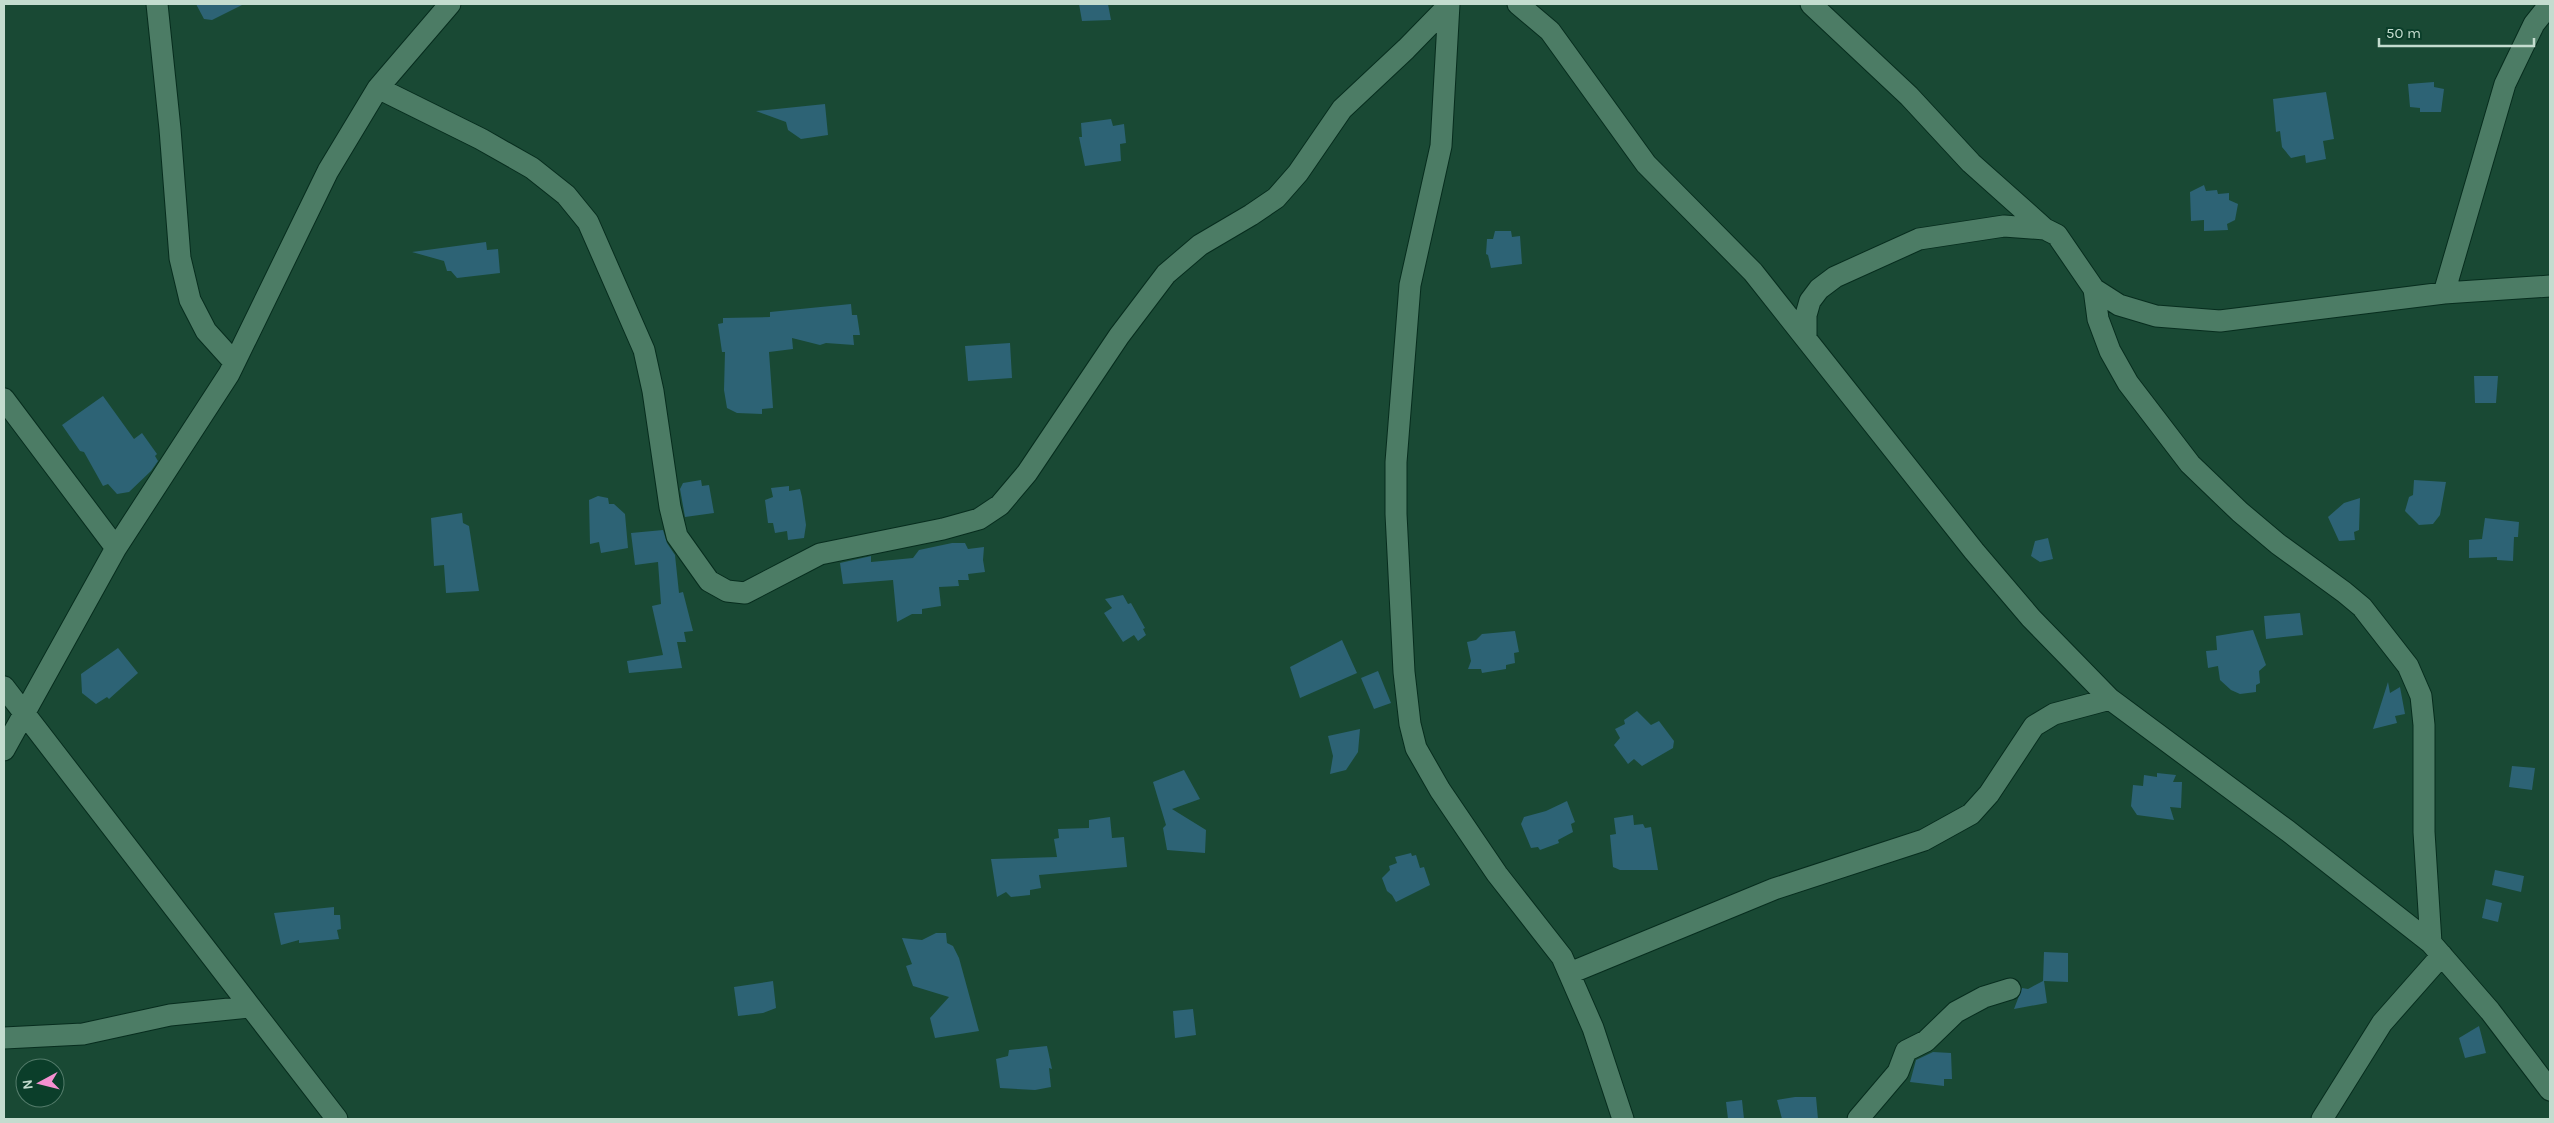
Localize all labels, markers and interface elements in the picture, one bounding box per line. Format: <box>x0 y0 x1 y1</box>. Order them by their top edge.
scale bar <box>2379 15 2534 47</box>
text: 50 m <box>2386 24 2421 42</box>
north arrow <box>15 1058 65 1108</box>
text: N <box>19 1079 37 1091</box>

